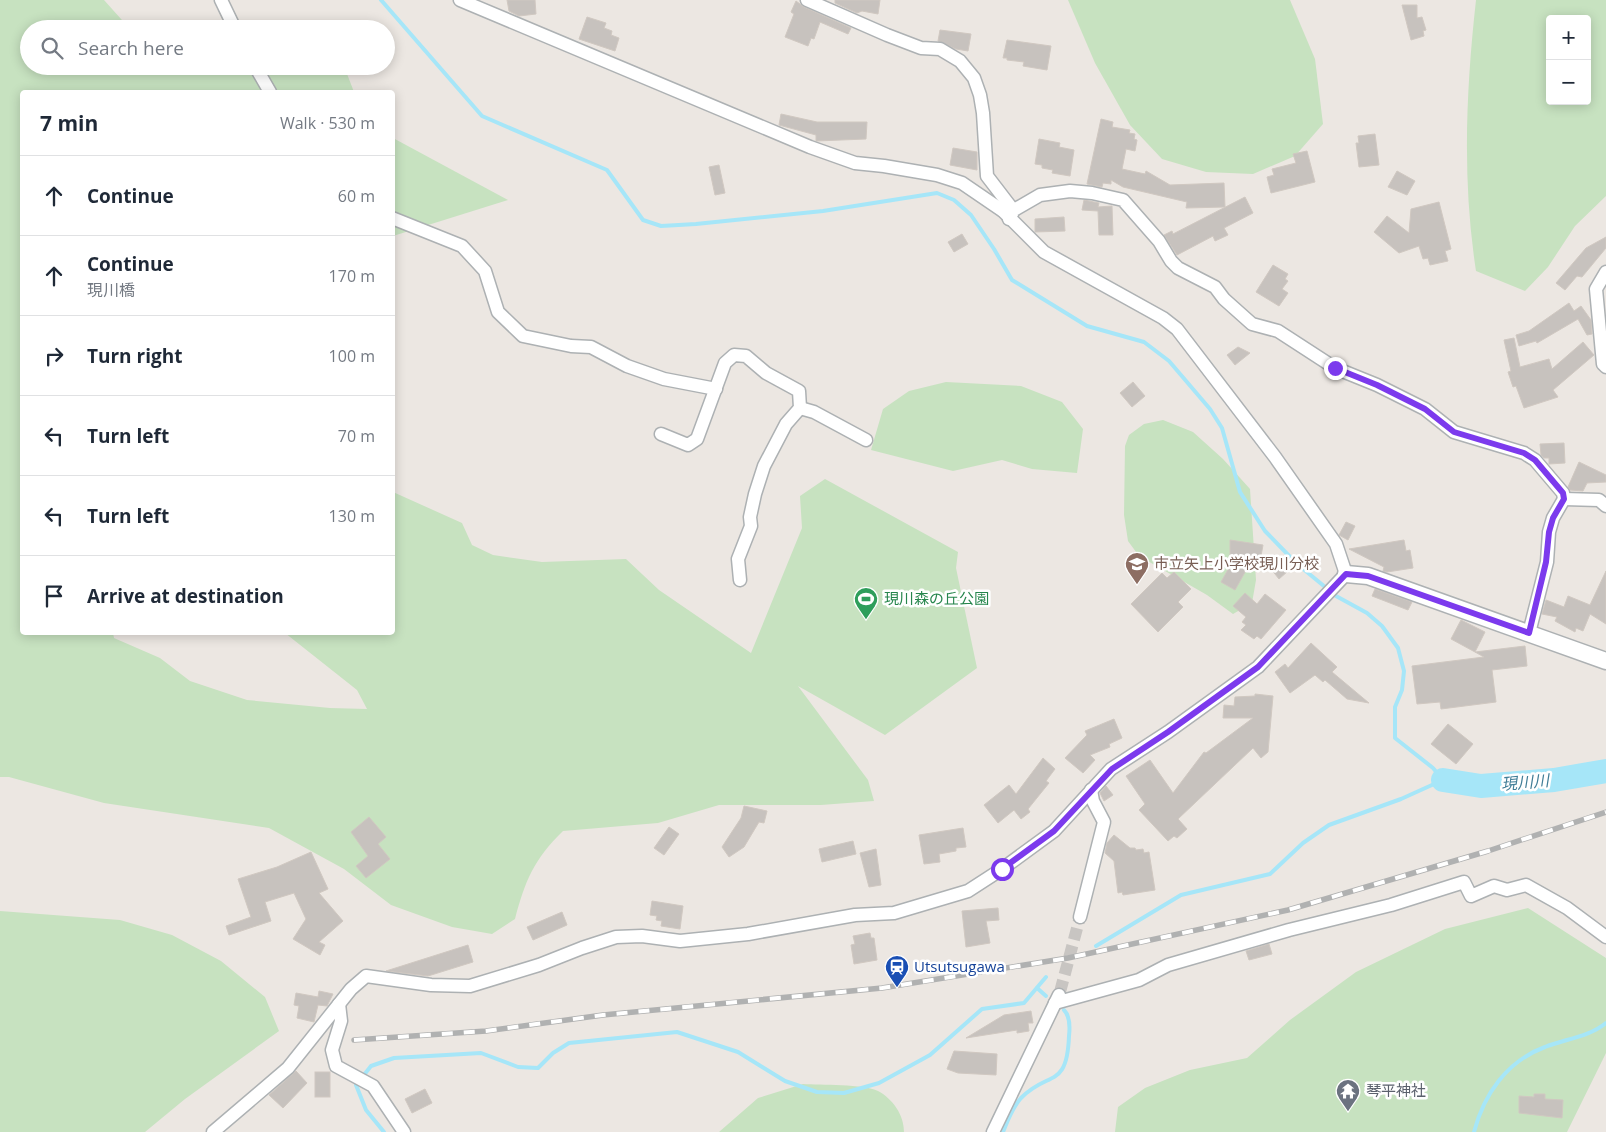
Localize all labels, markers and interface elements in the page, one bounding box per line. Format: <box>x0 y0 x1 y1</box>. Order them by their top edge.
map controls <box>1546 15 1591 105</box>
button: + <box>1546 15 1591 60</box>
search box <box>20 20 395 75</box>
icon: search <box>38 34 66 62</box>
text: Search here <box>78 35 184 61</box>
button: − <box>1546 60 1591 105</box>
text: 7 min <box>40 109 98 137</box>
text: Walk · 530 m <box>280 112 375 134</box>
icon: ahead <box>40 182 68 210</box>
text: Continue <box>87 183 174 209</box>
text: 60 m <box>338 185 375 207</box>
text: Continue <box>87 251 174 277</box>
icon: ahead <box>40 262 68 290</box>
text: 170 m <box>329 265 375 287</box>
text: 現川橋 <box>87 279 135 301</box>
icon: right <box>40 342 68 370</box>
text: Turn right <box>87 343 182 369</box>
text: 100 m <box>329 345 375 367</box>
route end <box>1324 357 1347 380</box>
icon: left <box>40 422 68 450</box>
text: Turn left <box>87 423 169 449</box>
text: 70 m <box>338 425 375 447</box>
icon: left <box>40 502 68 530</box>
text: Turn left <box>87 503 169 529</box>
text: 130 m <box>329 505 375 527</box>
school or university icon: 市立矢上小学校現川分校 <box>1124 551 1150 585</box>
place label: 市立矢上小学校現川分校 <box>1154 553 1319 573</box>
icon: arrive <box>40 582 68 610</box>
text: Arrive at destination <box>87 583 284 609</box>
sports icon: 現川森の丘公園 <box>853 586 879 620</box>
place label: 現川森の丘公園 <box>884 588 989 608</box>
water label: 現川川 <box>1500 769 1552 795</box>
route start <box>991 858 1014 881</box>
station icon: Utsutsugawa <box>884 954 910 988</box>
place label: Utsutsugawa <box>914 956 1005 976</box>
temple icon: 琴平神社 <box>1335 1078 1361 1112</box>
place label: 琴平神社 <box>1366 1080 1426 1100</box>

